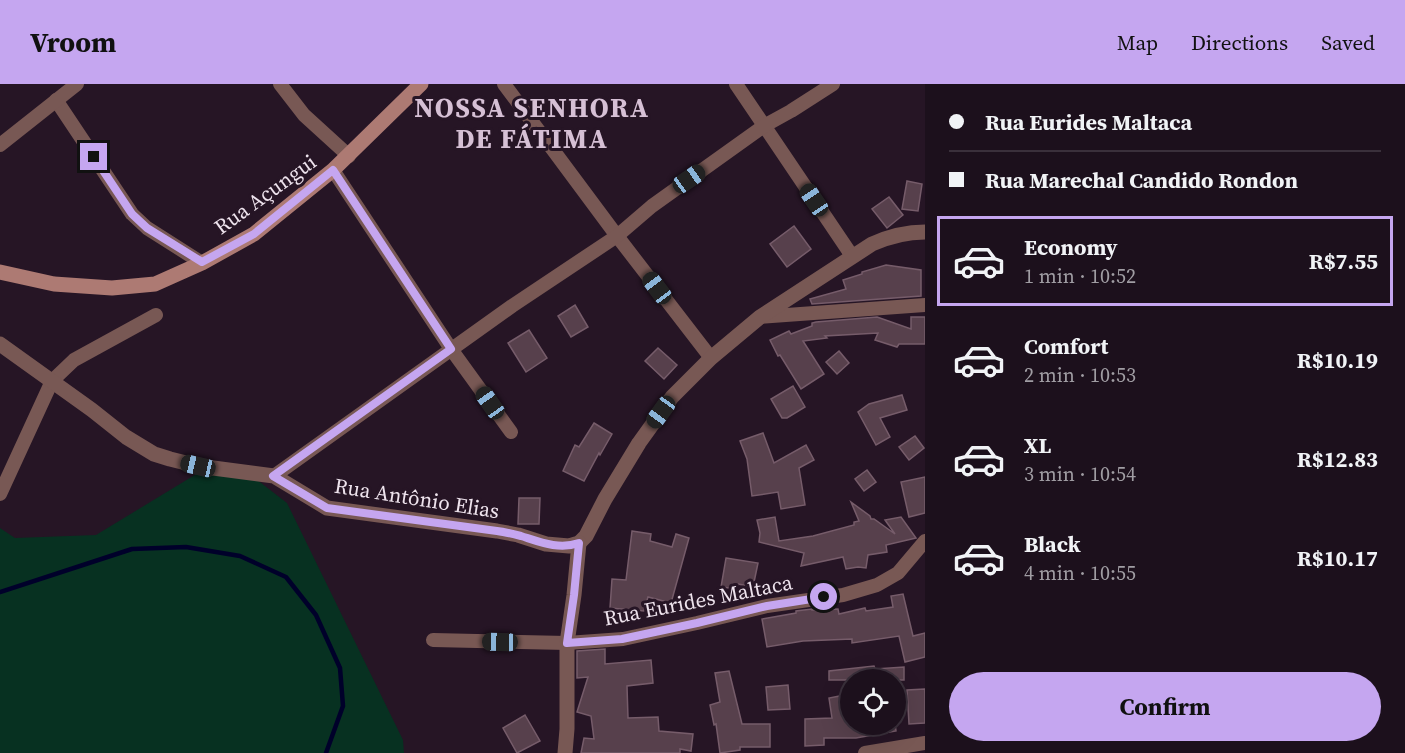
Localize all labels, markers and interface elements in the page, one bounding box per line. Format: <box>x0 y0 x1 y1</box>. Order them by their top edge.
text: Vroom <box>30 23 116 61</box>
text: Map <box>1117 28 1158 57</box>
text: Directions <box>1191 28 1288 57</box>
text: Saved <box>1321 28 1375 57</box>
district label: NOSSA SENHORA DE FÁTIMA <box>414 89 650 157</box>
text: Rua Eurides Maltaca <box>985 107 1192 137</box>
route end <box>80 143 107 170</box>
street label: Rua Açungui <box>208 147 322 241</box>
car <box>669 161 709 197</box>
text: Rua Marechal Candido Rondon <box>985 165 1298 195</box>
car <box>796 180 832 220</box>
text: Economy <box>1024 232 1118 262</box>
icon: car <box>952 234 1006 288</box>
text: R$7.55 <box>1309 246 1378 276</box>
text: 1 min · 10:52 <box>1024 262 1136 290</box>
car <box>639 268 675 308</box>
text: Comfort <box>1024 331 1108 361</box>
icon: car <box>952 333 1006 387</box>
text: R$10.19 <box>1297 345 1378 375</box>
text: 2 min · 10:53 <box>1024 361 1136 389</box>
car <box>472 383 508 423</box>
car <box>643 392 679 432</box>
text: XL <box>1024 430 1051 460</box>
icon: car <box>952 432 1006 486</box>
text: R$12.83 <box>1297 444 1378 474</box>
car <box>178 453 218 479</box>
text: 3 min · 10:54 <box>1024 460 1136 488</box>
street label: Rua Antônio Elias <box>332 471 502 525</box>
text: Black <box>1024 529 1081 559</box>
icon: car <box>952 531 1006 585</box>
text: R$10.17 <box>1297 543 1378 573</box>
text: 4 min · 10:55 <box>1024 559 1136 587</box>
street label: Rua Eurides Maltaca <box>601 567 795 633</box>
route start <box>810 583 837 610</box>
car <box>482 633 518 651</box>
map controls <box>840 669 906 735</box>
button: locate <box>840 669 906 735</box>
button: Confirm <box>949 672 1381 741</box>

